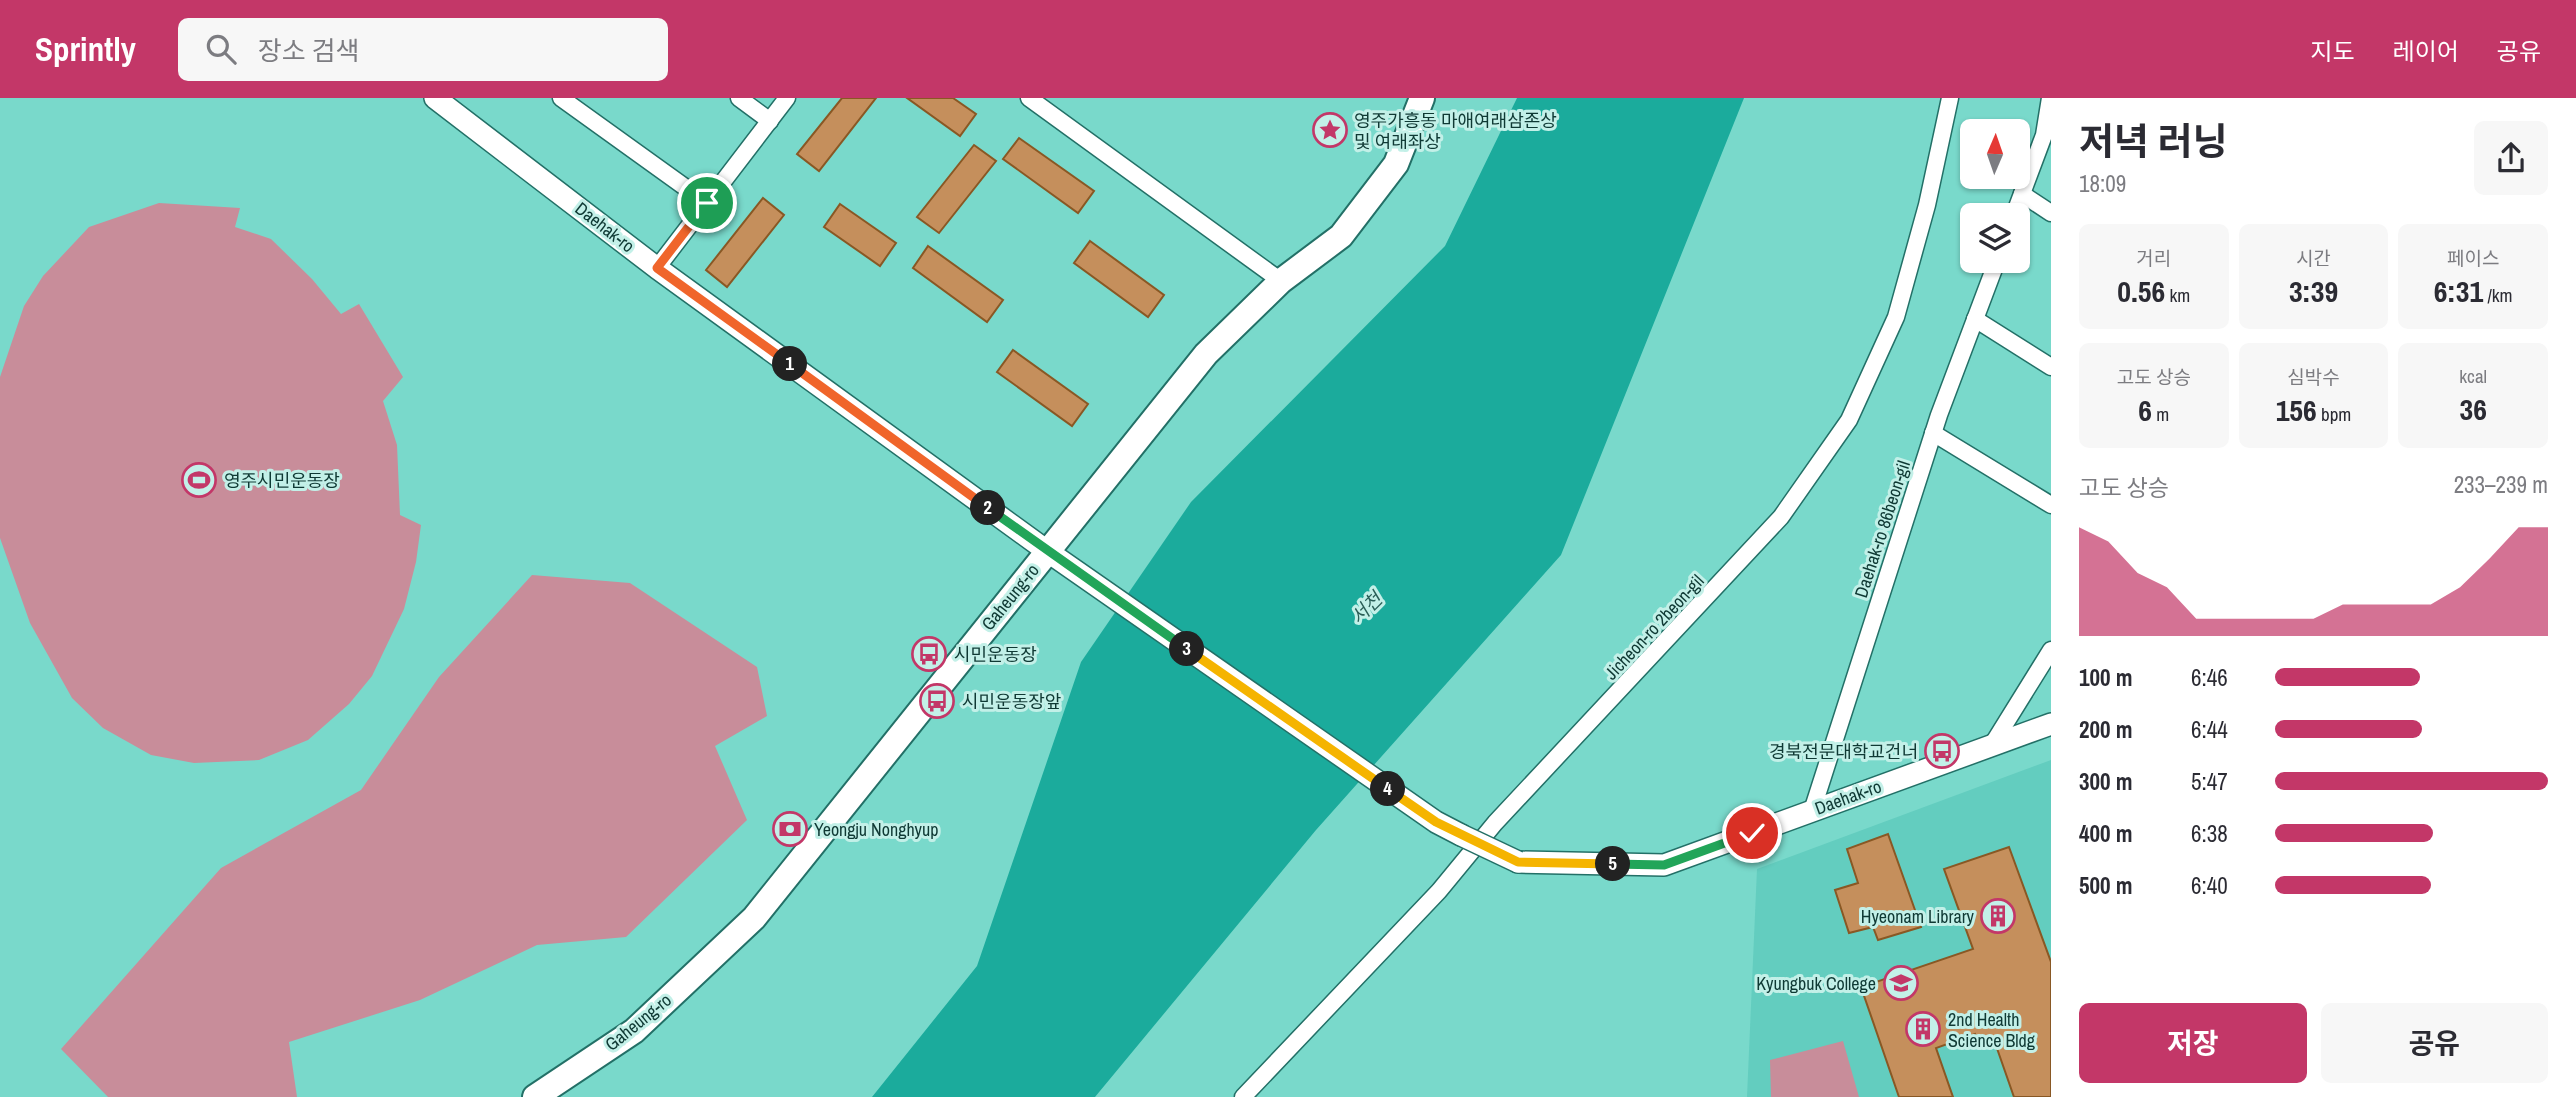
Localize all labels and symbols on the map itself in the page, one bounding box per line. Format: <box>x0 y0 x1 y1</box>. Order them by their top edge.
place label: 영주가흥동 마애여래삼존상 및 여래좌상 <box>1354 108 1557 154</box>
place icon: 영주가흥동 마애여래삼존상 및 여래좌상 <box>1311 111 1349 149</box>
north arrow <box>1960 119 2030 189</box>
pin <box>677 173 737 233</box>
street label: Daehak-ro <box>570 196 640 258</box>
pin: 1 <box>772 346 808 382</box>
street label: Daehak-ro 86beon-gil <box>1848 457 1916 601</box>
sports icon: 영주시민운동장 <box>180 461 218 499</box>
place label: 영주시민운동장 <box>224 468 340 493</box>
pin: 2 <box>970 490 1006 526</box>
street label: Gaheung-ro <box>975 559 1045 635</box>
street label: Jicheon-ro 2beon-gil <box>1599 569 1709 685</box>
water label: 서천 <box>1344 585 1389 630</box>
pin: 3 <box>1170 632 1204 666</box>
bus stop icon: 시민운동장 <box>910 635 948 673</box>
place label: 시민운동장 <box>954 642 1037 667</box>
bus stop icon: 시민운동장앞 <box>918 682 956 720</box>
place label: 시민운동장앞 <box>962 689 1061 714</box>
bus stop icon: 경북전문대학교건너 <box>1923 732 1961 770</box>
place label: 경북전문대학교건너 <box>1769 739 1918 764</box>
pin: 4 <box>1370 772 1406 806</box>
street label: Daehak-ro <box>1811 773 1885 821</box>
pin <box>1722 803 1782 863</box>
bank icon: Yeongju Nonghyup <box>771 810 809 848</box>
place label: Yeongju Nonghyup <box>814 817 938 842</box>
pin: 5 <box>1596 846 1630 882</box>
building icon: Hyeonam Library <box>1979 897 2017 935</box>
place label: Hyeonam Library <box>1861 904 1975 929</box>
school or university icon: Kyungbuk College <box>1882 964 1920 1002</box>
place label: Kyungbuk College <box>1756 971 1876 996</box>
street label: Gaheung-ro <box>600 987 676 1057</box>
place label: 2nd Health Science Bldg <box>1948 1007 2036 1053</box>
building icon: 2nd Health Science Bldg <box>1904 1010 1942 1048</box>

